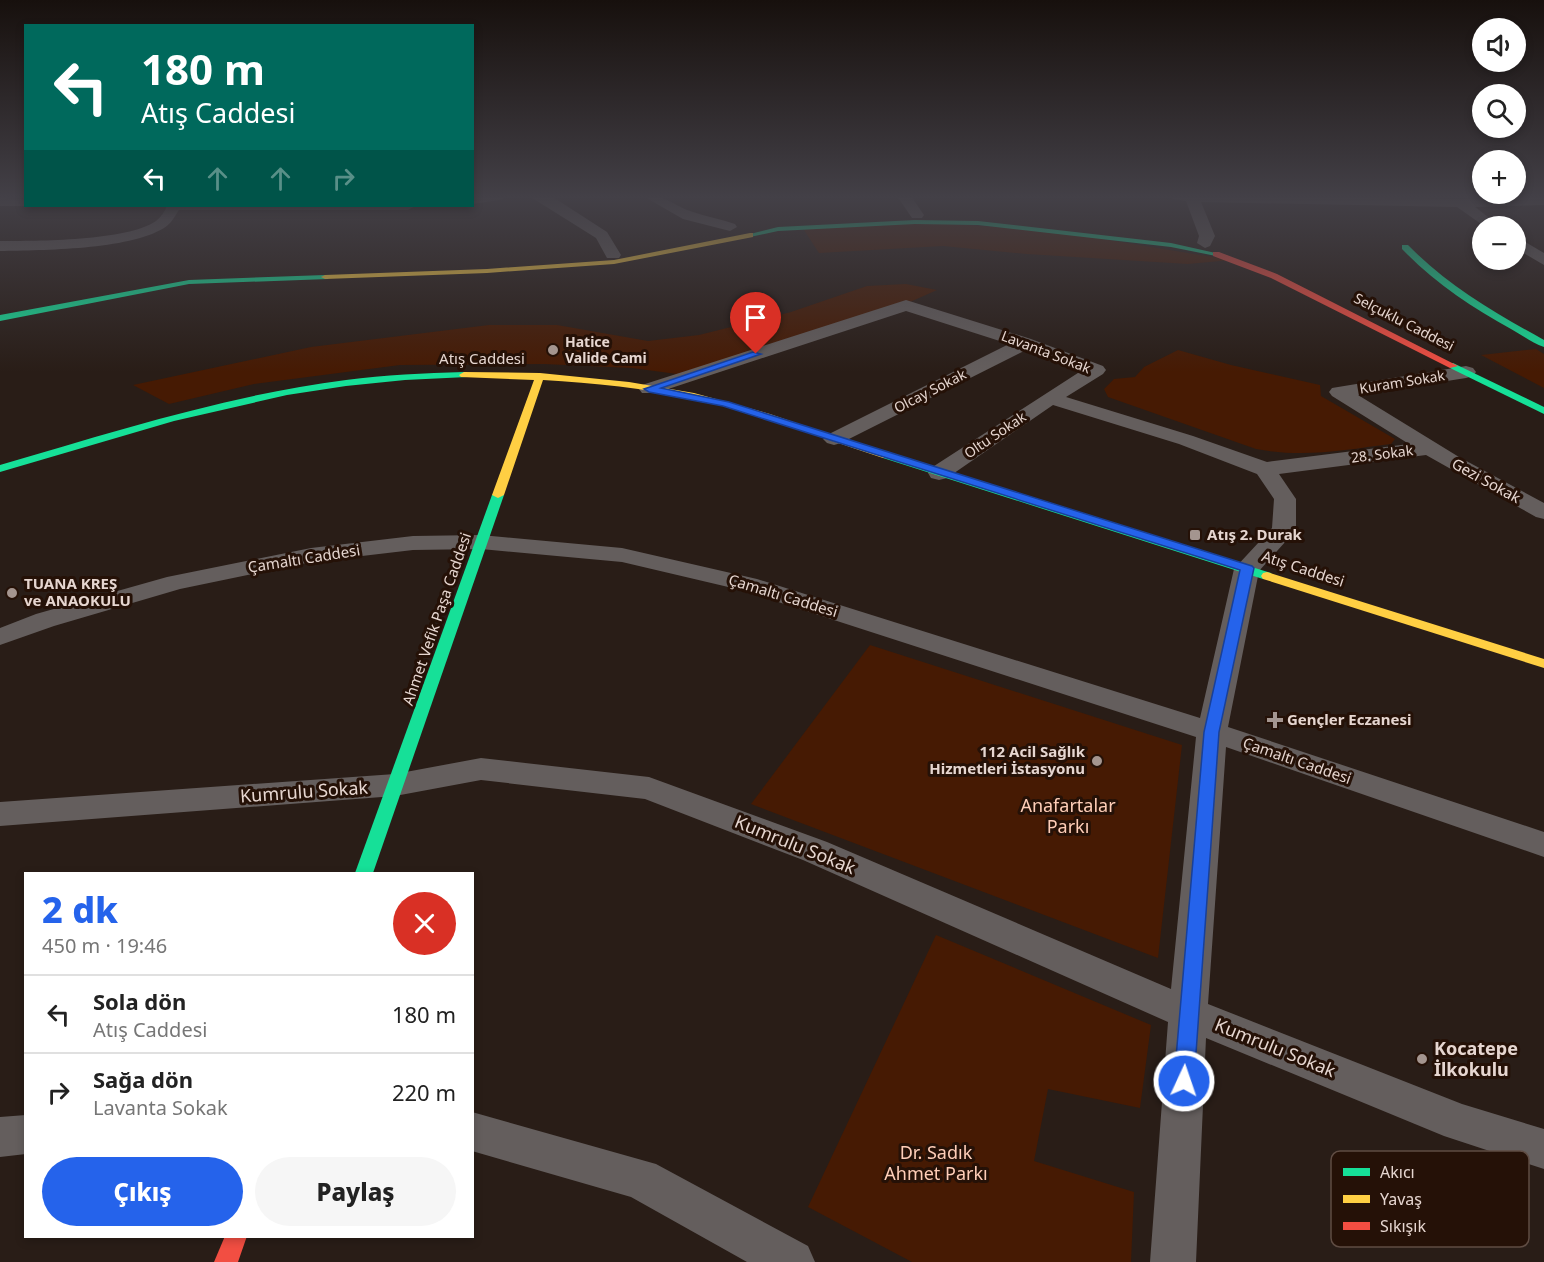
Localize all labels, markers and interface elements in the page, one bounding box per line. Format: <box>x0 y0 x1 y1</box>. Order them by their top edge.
map controls <box>1472 18 1526 270</box>
button: sound <box>1472 18 1526 72</box>
text: 180 m <box>141 40 265 97</box>
icon: left <box>42 48 120 126</box>
button: search <box>1472 84 1526 138</box>
text: Atış Caddesi <box>141 94 295 131</box>
button: + <box>1472 150 1526 204</box>
icon: left <box>138 162 171 195</box>
icon: ahead <box>201 162 234 195</box>
icon: ahead <box>264 162 297 195</box>
icon: right <box>327 162 360 195</box>
button: − <box>1472 216 1526 270</box>
street label: Selçuklu Caddesi <box>1351 288 1458 355</box>
pin <box>730 292 781 354</box>
icon: arrive <box>739 301 772 334</box>
street label: Lavanta Sokak <box>999 326 1094 377</box>
place label: Hatice Valide Cami <box>565 332 647 367</box>
marker: Hatice Valide Cami <box>546 343 560 357</box>
street label: Atış Caddesi <box>439 348 525 368</box>
street label: Olcay Sokak <box>890 364 970 417</box>
street label: Kuram Sokak <box>1358 365 1447 398</box>
street label: Oltu Sokak <box>960 407 1030 462</box>
street label: 28. Sokak <box>1350 440 1415 467</box>
street label: Gezi Sokak <box>1448 453 1524 507</box>
place label: Atış 2. Durak <box>1207 524 1303 544</box>
marker: Atış 2. Durak <box>1188 528 1202 542</box>
street label: Ahmet Vefik Paşa Caddesi <box>397 530 475 708</box>
street label: Çamaltı Caddesi <box>246 539 361 577</box>
street label: Atış Caddesi <box>1259 545 1347 591</box>
street label: Çamaltı Caddesi <box>726 569 840 621</box>
place label: TUANA KREŞ ve ANAOKULU <box>24 573 131 610</box>
marker: TUANA KREŞ ve ANAOKULU <box>5 586 19 600</box>
place label: Gençler Eczanesi <box>1287 709 1412 729</box>
marker: Gençler Eczanesi <box>1268 713 1282 727</box>
street label: Çamaltı Caddesi <box>1241 732 1354 788</box>
place label: 112 Acil Sağlık Hizmetleri İstasyonu <box>929 741 1086 778</box>
marker: 112 Acil Sağlık Hizmetleri İstasyonu <box>1090 754 1104 768</box>
street label: Kumrulu Sokak <box>239 775 369 807</box>
park label: Anafartalar Parkı <box>1020 793 1116 838</box>
street label: Kumrulu Sokak <box>731 809 860 879</box>
text: 2 dk <box>42 885 118 934</box>
button: close <box>393 892 456 955</box>
text: 450 m · 19:46 <box>42 932 167 959</box>
text: Sola dön <box>93 986 186 1016</box>
icon: left <box>42 998 75 1031</box>
text: 180 m <box>392 999 456 1029</box>
street label: Kumrulu Sokak <box>1211 1012 1340 1082</box>
text: Atış Caddesi <box>93 1016 207 1043</box>
place label: Kocatepe İlkokulu <box>1434 1036 1518 1081</box>
position arrow <box>1152 1049 1216 1113</box>
marker: Kocatepe İlkokulu <box>1415 1052 1429 1066</box>
text: Sağa dön <box>93 1064 193 1094</box>
icon: right <box>42 1076 75 1109</box>
text: 220 m <box>392 1077 456 1107</box>
text: Lavanta Sokak <box>93 1094 228 1121</box>
park label: Dr. Sadık Ahmet Parkı <box>884 1140 988 1185</box>
legend <box>1331 1151 1529 1247</box>
button: Çıkış <box>42 1157 243 1226</box>
button: Paylaş <box>255 1157 456 1226</box>
text: Akıcı <box>1380 1161 1415 1183</box>
text: Yavaş <box>1380 1188 1422 1210</box>
text: Sıkışık <box>1380 1215 1426 1237</box>

